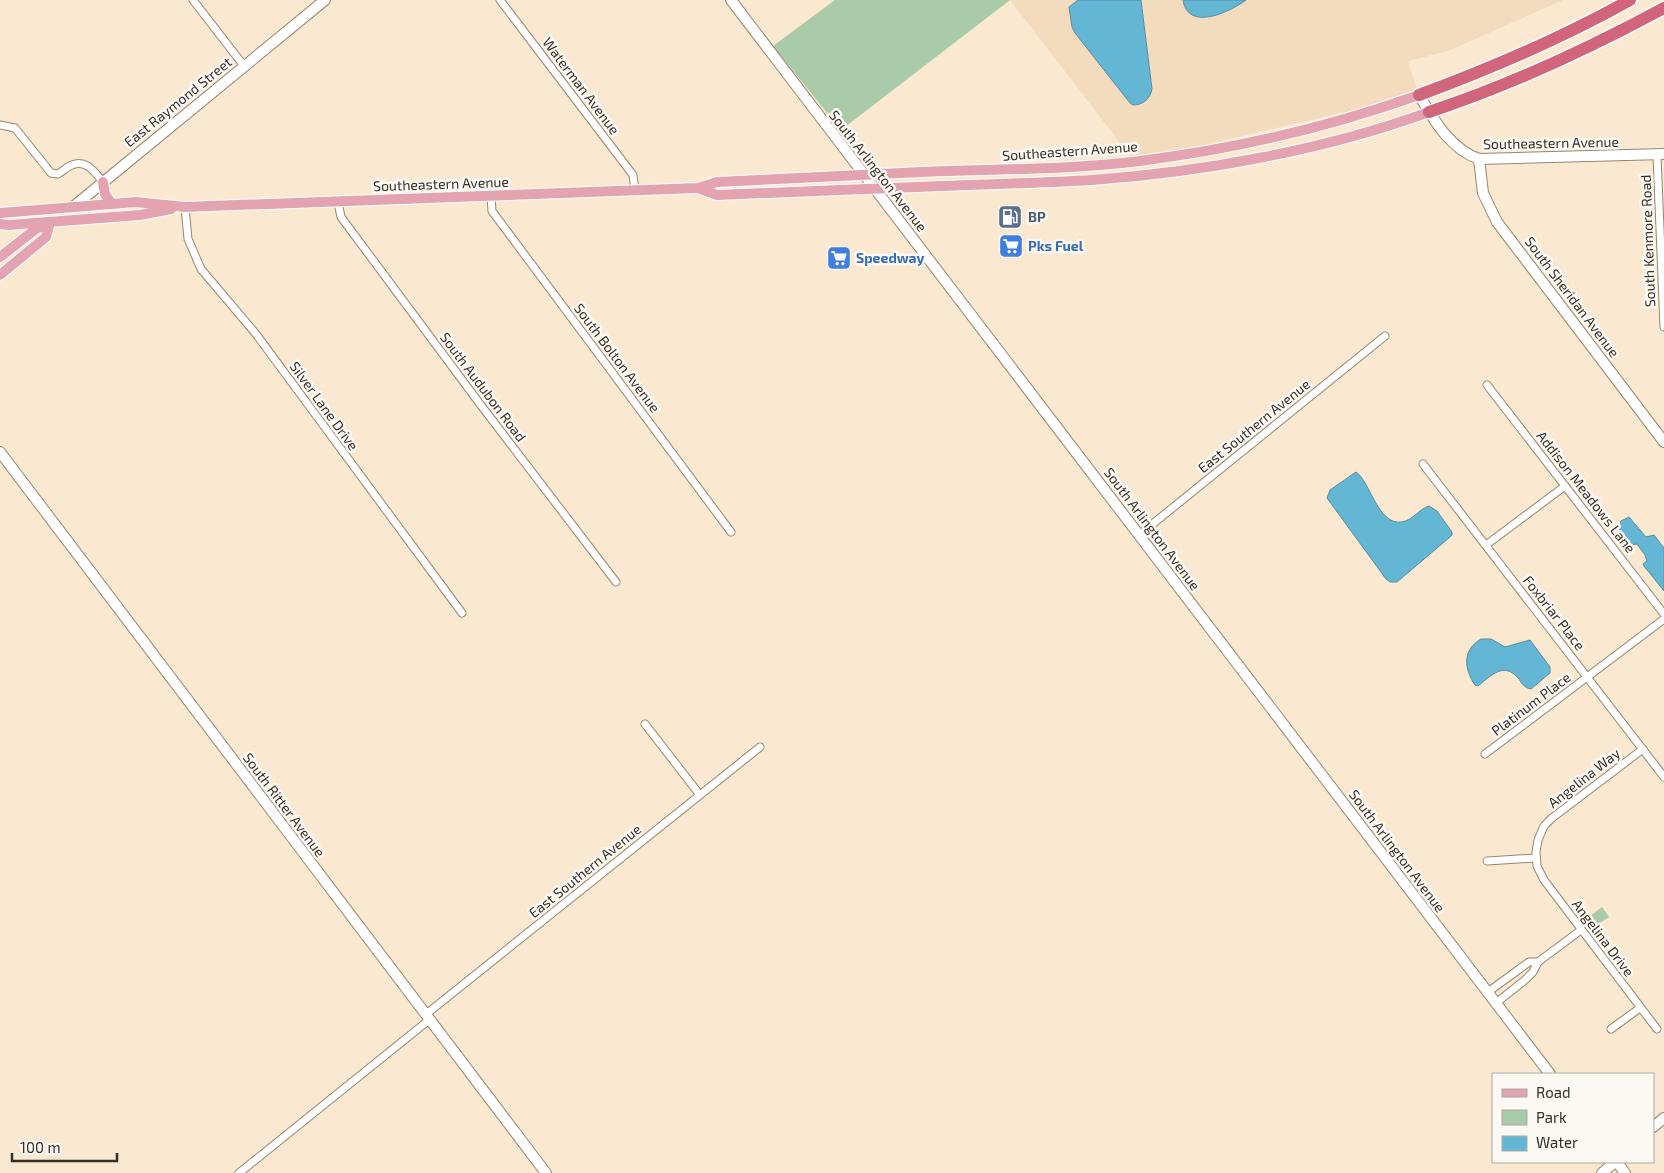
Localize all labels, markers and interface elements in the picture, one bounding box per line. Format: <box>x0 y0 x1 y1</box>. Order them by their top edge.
street label: Waterman Avenue <box>539 34 623 138</box>
street label: East Raymond Street <box>121 53 235 150</box>
street label: South Arlington Avenue <box>826 107 931 235</box>
street label: Southeastern Avenue <box>1483 133 1619 152</box>
street label: Southeastern Avenue <box>1002 137 1138 164</box>
street label: Southeastern Avenue <box>373 173 509 194</box>
street label: South Kenmore Road <box>1637 174 1658 308</box>
fuel station icon: BP <box>997 204 1023 230</box>
place label: BP <box>1028 208 1046 225</box>
supermarket icon: Pks Fuel <box>998 233 1024 259</box>
street label: South Sheridan Avenue <box>1522 233 1623 360</box>
place label: Pks Fuel <box>1028 237 1084 254</box>
supermarket icon: Speedway <box>826 245 852 271</box>
place label: Speedway <box>856 249 925 266</box>
street label: South Bolton Avenue <box>571 300 664 416</box>
street label: South Audubon Road <box>437 329 530 445</box>
street label: Silver Lane Drive <box>287 358 362 453</box>
street label: East Southern Avenue <box>1194 375 1313 476</box>
street label: Addison Meadows Lane <box>1533 427 1639 556</box>
street label: South Arlington Avenue <box>1101 464 1204 593</box>
street label: Foxbriar Place <box>1520 572 1589 653</box>
street label: Platinum Place <box>1488 668 1574 739</box>
street label: Angelina Way <box>1544 744 1624 811</box>
street label: South Ritter Avenue <box>240 749 329 860</box>
street label: South Arlington Avenue <box>1346 786 1449 915</box>
street label: East Southern Avenue <box>525 820 644 921</box>
street label: Angelina Drive <box>1569 896 1638 980</box>
legend <box>1492 1073 1654 1163</box>
text: Road <box>1536 1083 1571 1101</box>
text: Park <box>1536 1108 1567 1126</box>
scale bar <box>12 1130 118 1162</box>
text: Water <box>1536 1133 1578 1151</box>
text: 100 m <box>20 1138 61 1156</box>

